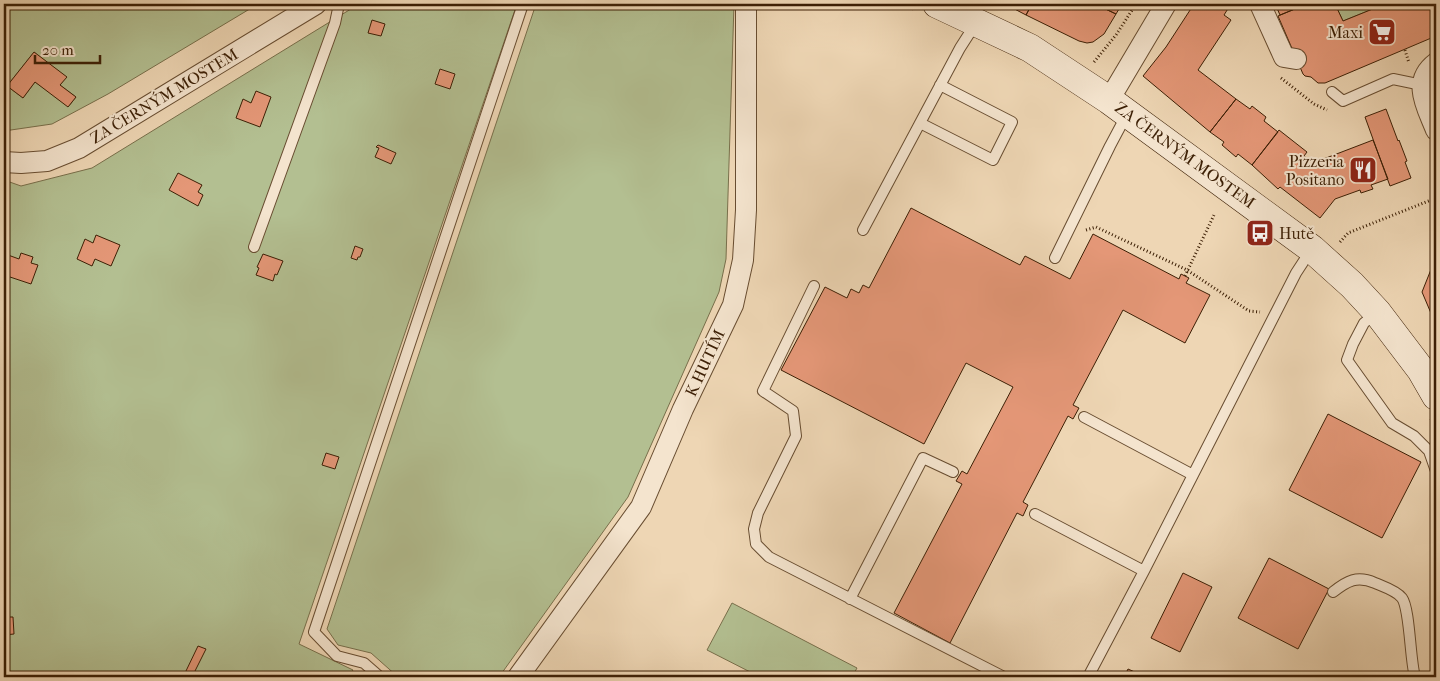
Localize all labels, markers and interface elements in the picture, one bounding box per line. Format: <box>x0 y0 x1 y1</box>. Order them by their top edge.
supermarket icon: Maxi <box>1367 17 1397 47</box>
place label: Maxi <box>1328 23 1363 42</box>
scale bar <box>35 32 100 64</box>
text: 20 m <box>42 41 74 59</box>
street label: ZA ČERNÝM MOSTEM <box>86 43 242 148</box>
street label: ZA ČERNÝM MOSTEM <box>1111 97 1260 213</box>
place label: Pizzeria Positano <box>1286 152 1345 189</box>
restaurant icon: Pizzeria Positano <box>1348 155 1378 185</box>
bus stop icon: Hutě <box>1245 218 1275 248</box>
place label: Hutě <box>1279 224 1314 243</box>
street label: K HUTÍM <box>680 326 729 400</box>

